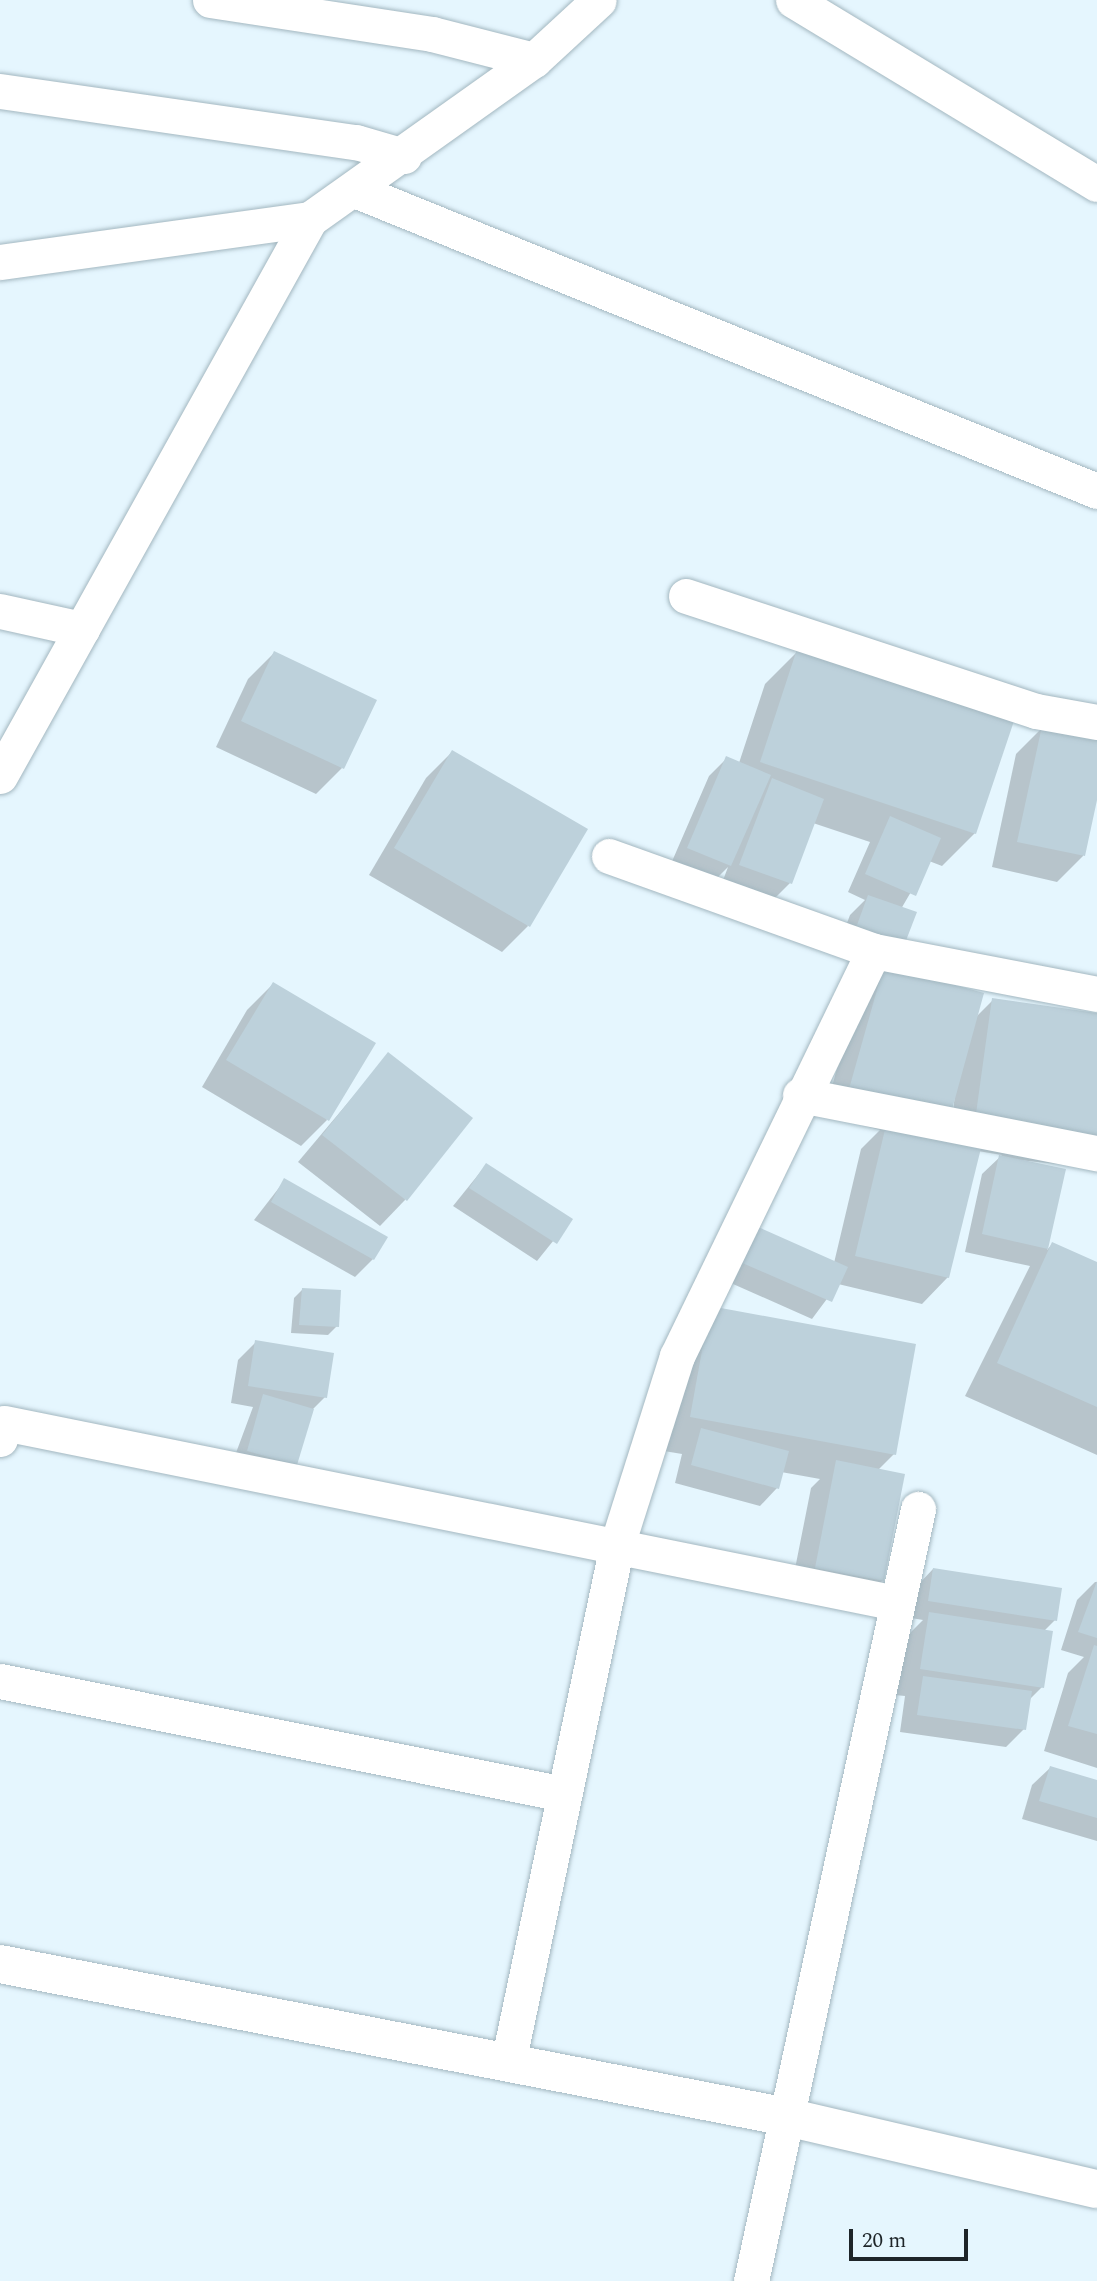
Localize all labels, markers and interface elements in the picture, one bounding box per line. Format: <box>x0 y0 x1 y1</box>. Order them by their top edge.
scale bar <box>852 2214 971 2258</box>
text: 20 m <box>862 2225 906 2257</box>

